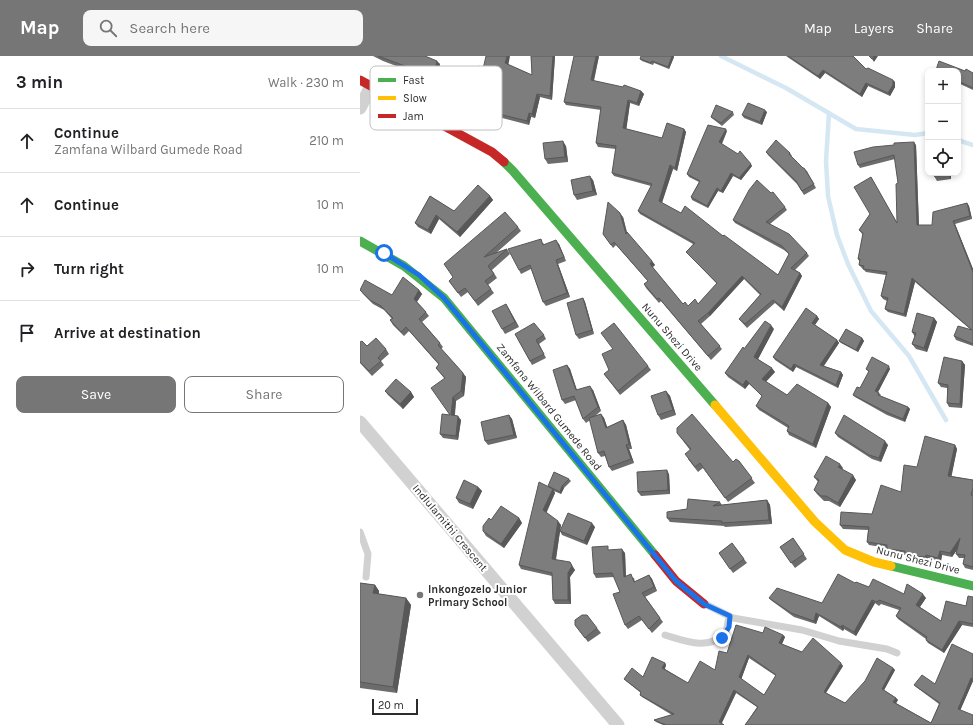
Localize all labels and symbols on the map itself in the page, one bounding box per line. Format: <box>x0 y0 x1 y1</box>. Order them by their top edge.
legend <box>370 66 502 130</box>
text: Fast <box>403 74 424 87</box>
text: Slow <box>403 92 427 105</box>
text: Jam <box>403 110 424 123</box>
route start <box>375 244 393 262</box>
street label: Nunu Shezi Drive <box>639 300 705 374</box>
street label: Zamfana Wilbard Gumede Road <box>494 341 604 473</box>
street label: Indlulamithi Crescent <box>410 482 490 574</box>
street label: Nunu Shezi Drive <box>875 543 962 577</box>
place label: Inkongozelo Junior Primary School <box>428 583 528 609</box>
marker: Inkongozelo Junior Primary School <box>415 590 425 600</box>
route end <box>713 629 731 647</box>
scale bar <box>372 697 418 716</box>

